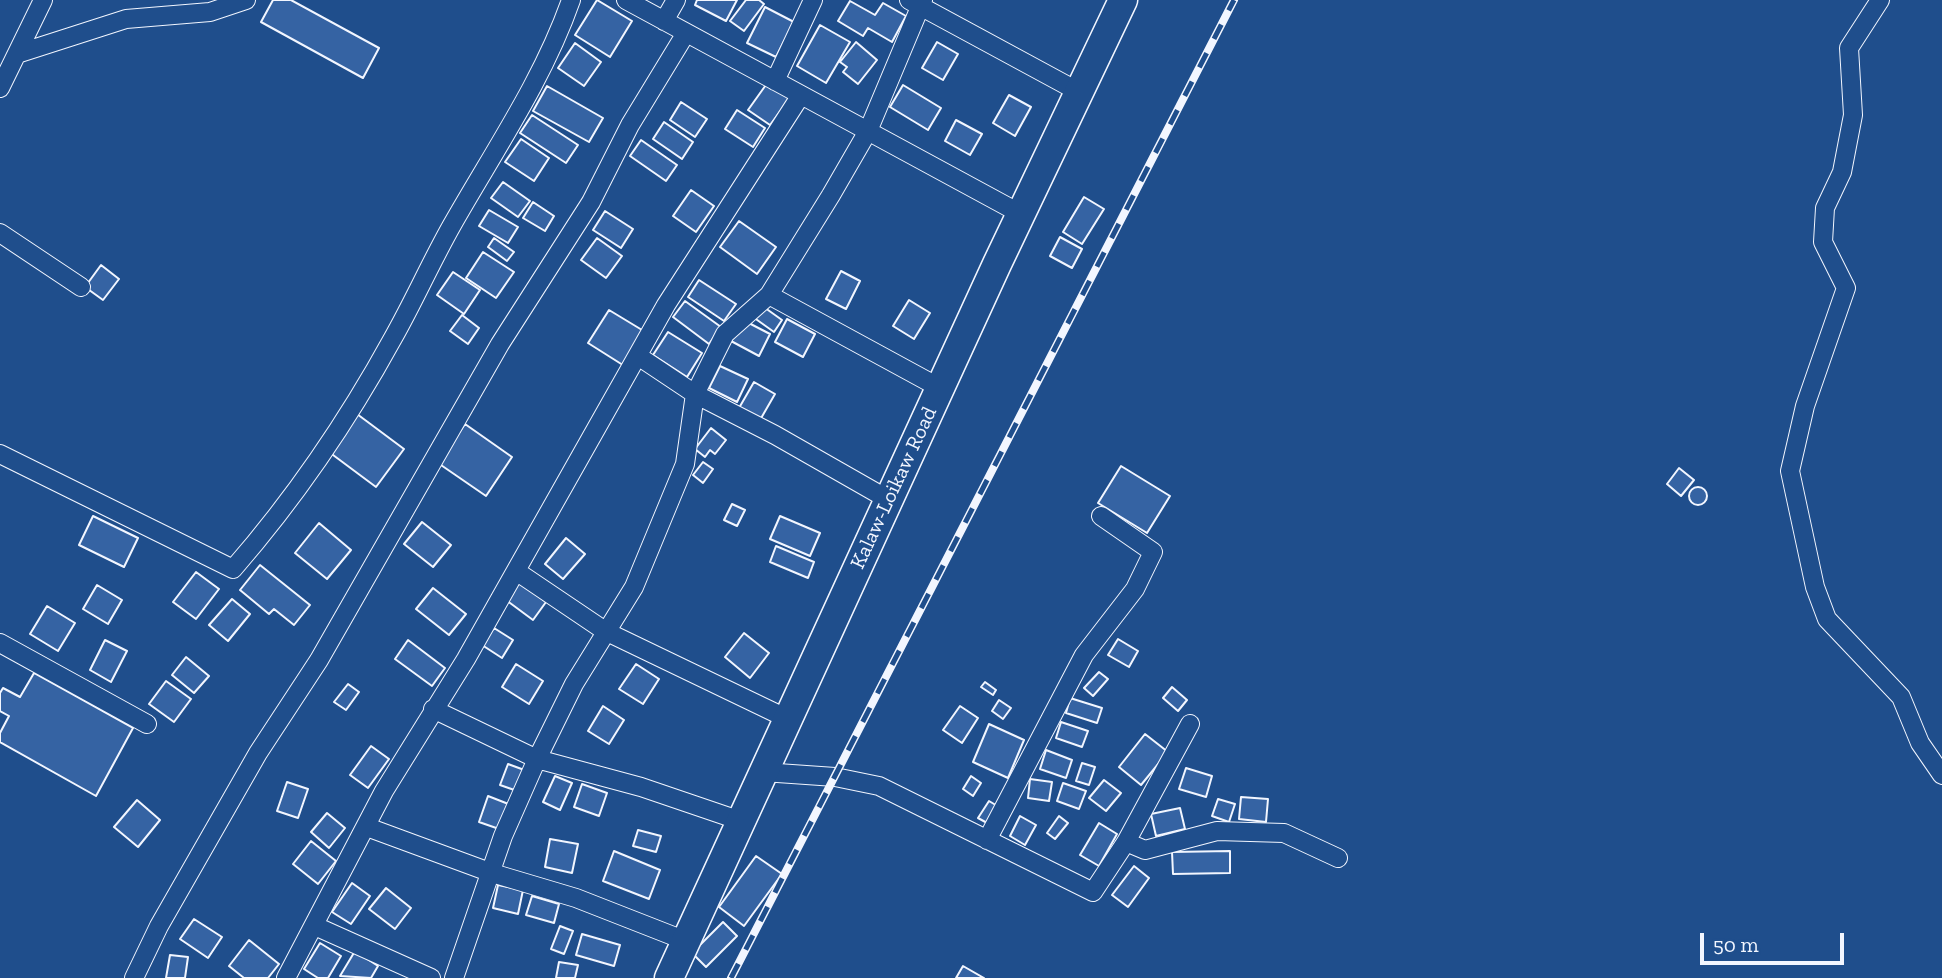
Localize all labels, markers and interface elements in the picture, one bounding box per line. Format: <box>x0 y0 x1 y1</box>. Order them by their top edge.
street label: Kalaw-Loikaw Road <box>845 403 943 573</box>
scale bar <box>1704 918 1848 962</box>
text: 50 m <box>1713 932 1759 957</box>

